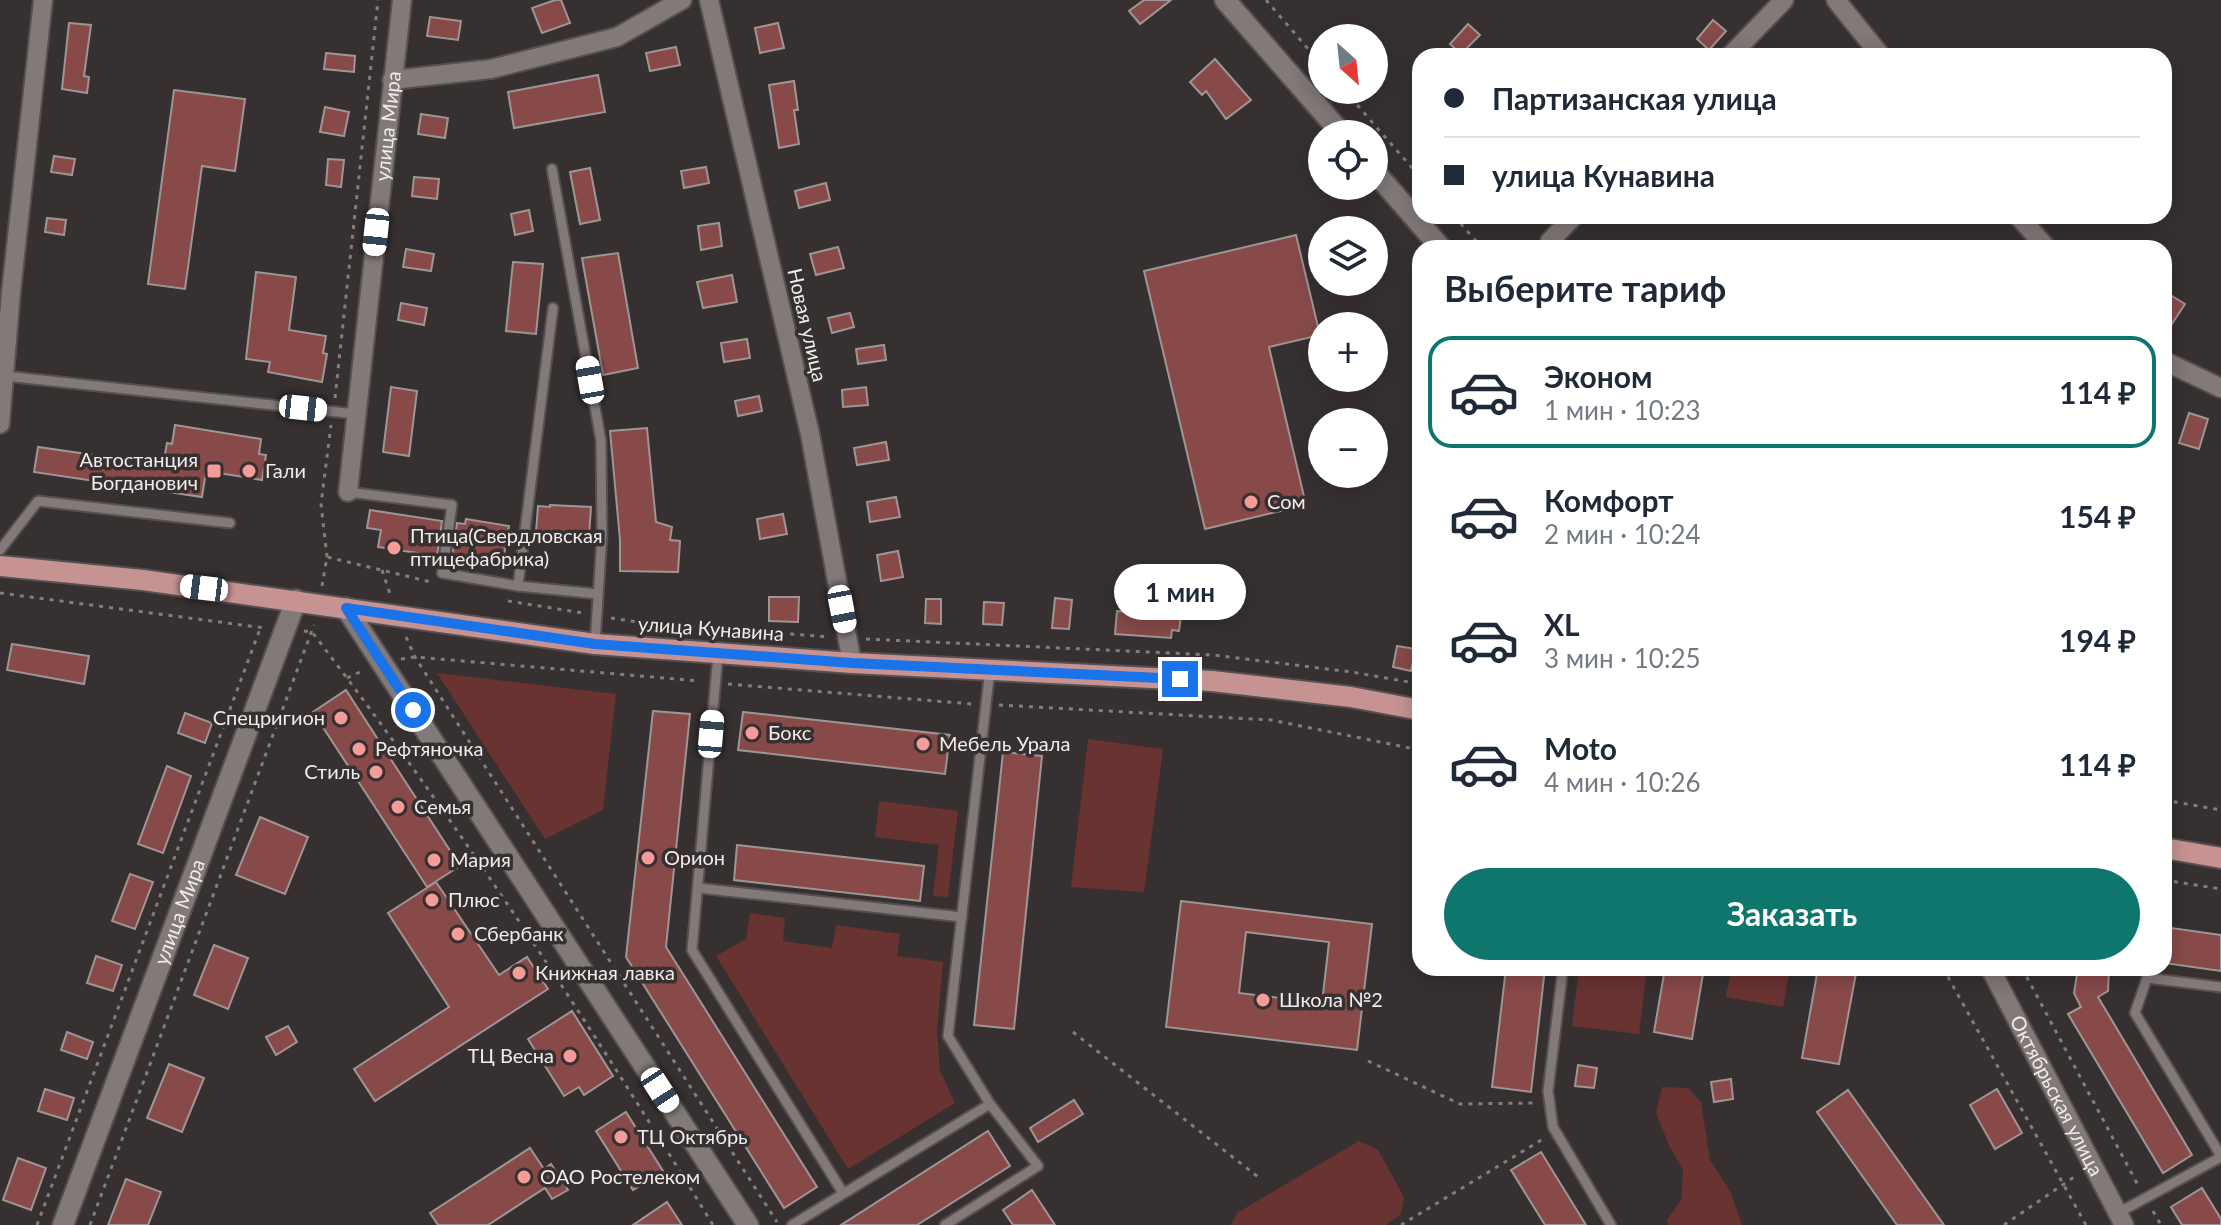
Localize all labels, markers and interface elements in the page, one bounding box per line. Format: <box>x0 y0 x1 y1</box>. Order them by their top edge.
north arrow <box>1308 24 1388 104</box>
map controls <box>1308 24 1388 488</box>
street label: улица Мира <box>369 70 405 183</box>
text: Партизанская улица <box>1492 80 1777 116</box>
button: locate <box>1308 120 1388 200</box>
text: улица Кунавина <box>1492 157 1715 193</box>
car <box>362 207 390 257</box>
button: layers <box>1308 216 1388 296</box>
street label: Новая улица <box>783 266 833 384</box>
text: Выберите тариф <box>1444 266 1726 310</box>
button: + <box>1308 312 1388 392</box>
car <box>574 354 606 406</box>
icon: car <box>1448 356 1520 428</box>
text: Эконом <box>1544 358 1653 394</box>
text: 114 ₽ <box>2059 374 2136 410</box>
car <box>278 394 328 422</box>
text: 1 мин · 10:23 <box>1544 394 1701 426</box>
button: − <box>1308 408 1388 488</box>
place label: Автостанция Богданович <box>80 447 198 494</box>
place label: Гали <box>265 458 306 482</box>
marker: Автостанция Богданович <box>205 462 223 480</box>
marker: Гали <box>240 462 258 480</box>
icon: car <box>1448 480 1520 552</box>
text: Комфорт <box>1544 482 1674 518</box>
place label: Сом <box>1267 489 1306 513</box>
marker: Сом <box>1242 493 1260 511</box>
text: 154 ₽ <box>2059 498 2136 534</box>
text: 2 мин · 10:24 <box>1544 518 1701 550</box>
place label: Птица(Свердловская птицефабрика) <box>410 523 603 570</box>
marker: Птица(Свердловская птицефабрика) <box>385 539 403 557</box>
callout: 1 мин <box>1114 563 1246 619</box>
car <box>179 573 229 603</box>
text: 1 мин <box>1145 576 1215 608</box>
car <box>826 583 858 635</box>
icon: car <box>1448 604 1520 676</box>
text: XL <box>1544 606 1580 642</box>
street label: улица Кунавина <box>637 611 785 645</box>
text: 194 ₽ <box>2059 622 2136 658</box>
text: 3 мин · 10:25 <box>1544 642 1701 674</box>
route end <box>1162 661 1198 697</box>
route start <box>395 692 431 728</box>
place label: Спецригион <box>213 705 325 729</box>
marker: Спецригион <box>332 709 350 727</box>
car <box>697 709 725 759</box>
place label: Бокс <box>768 720 812 744</box>
marker: Бокс <box>743 724 761 742</box>
icon: car <box>1448 728 1520 800</box>
text: Moto <box>1544 730 1617 766</box>
place label: Мебель Урала <box>939 731 1070 755</box>
marker: Мебель Урала <box>914 735 932 753</box>
place label: Рефтяночка <box>375 736 483 760</box>
marker: Рефтяночка <box>350 740 368 758</box>
text: 114 ₽ <box>2059 746 2136 782</box>
place label: Стиль <box>304 759 360 783</box>
marker: Стиль <box>367 763 385 781</box>
text: 4 мин · 10:26 <box>1544 766 1701 798</box>
place label: Семья <box>414 794 471 818</box>
marker: Семья <box>389 798 407 816</box>
place label: Орион <box>664 845 725 869</box>
place label: Мария <box>450 847 511 871</box>
marker: Орион <box>639 849 657 867</box>
marker: Мария <box>425 851 443 869</box>
street label: улица Мира <box>148 856 209 968</box>
button: Заказать <box>1444 868 2140 960</box>
place label: Плюс <box>448 887 500 911</box>
marker: Плюс <box>423 891 441 909</box>
place label: Сбербанк <box>474 921 564 945</box>
marker: Сбербанк <box>449 925 467 943</box>
place label: Книжная лавка <box>535 960 675 984</box>
marker: Книжная лавка <box>510 964 528 982</box>
place label: Школа №2 <box>1279 987 1383 1011</box>
marker: Школа №2 <box>1254 991 1272 1009</box>
street label: Октябрьская улица <box>2006 1011 2109 1180</box>
place label: ТЦ Весна <box>467 1043 554 1067</box>
marker: ТЦ Весна <box>561 1047 579 1065</box>
car <box>637 1063 683 1117</box>
place label: ТЦ Октябрь <box>637 1124 748 1148</box>
marker: ТЦ Октябрь <box>612 1128 630 1146</box>
place label: ОАО Ростелеком <box>540 1164 700 1188</box>
marker: ОАО Ростелеком <box>515 1168 533 1186</box>

